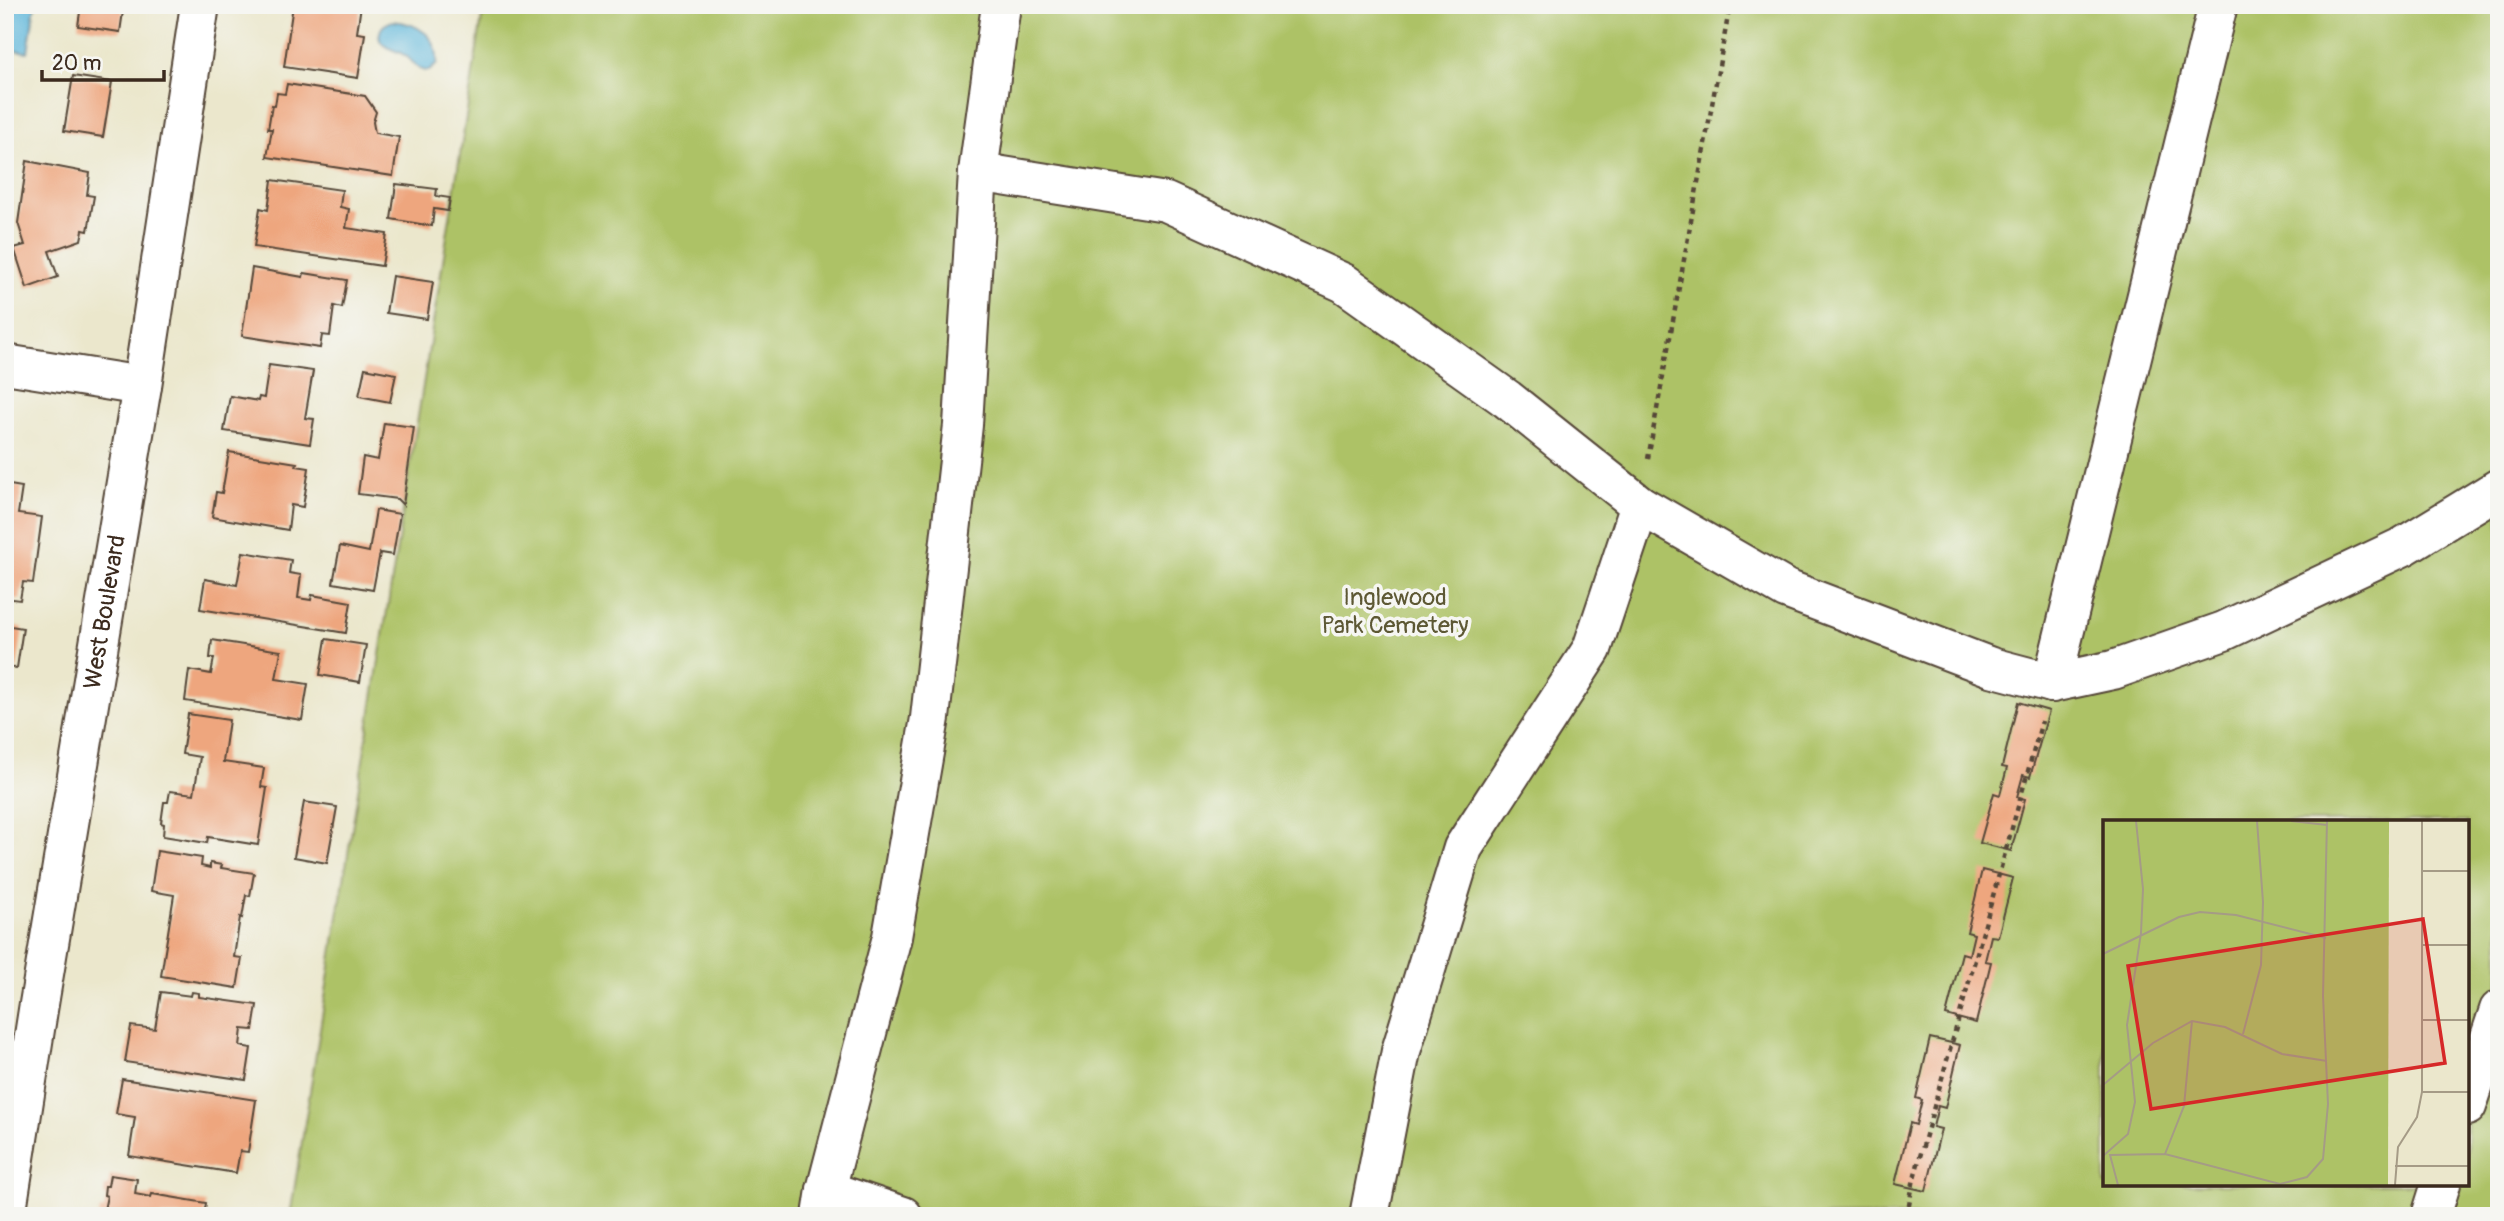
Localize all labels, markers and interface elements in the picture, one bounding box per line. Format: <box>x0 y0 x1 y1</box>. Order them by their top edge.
scale bar <box>42 38 164 82</box>
text: 20 m <box>52 50 101 77</box>
street label: West Boulevard <box>78 533 132 691</box>
park label: Inglewood Park Cemetery <box>1321 583 1469 640</box>
inset map <box>2103 820 2469 1186</box>

